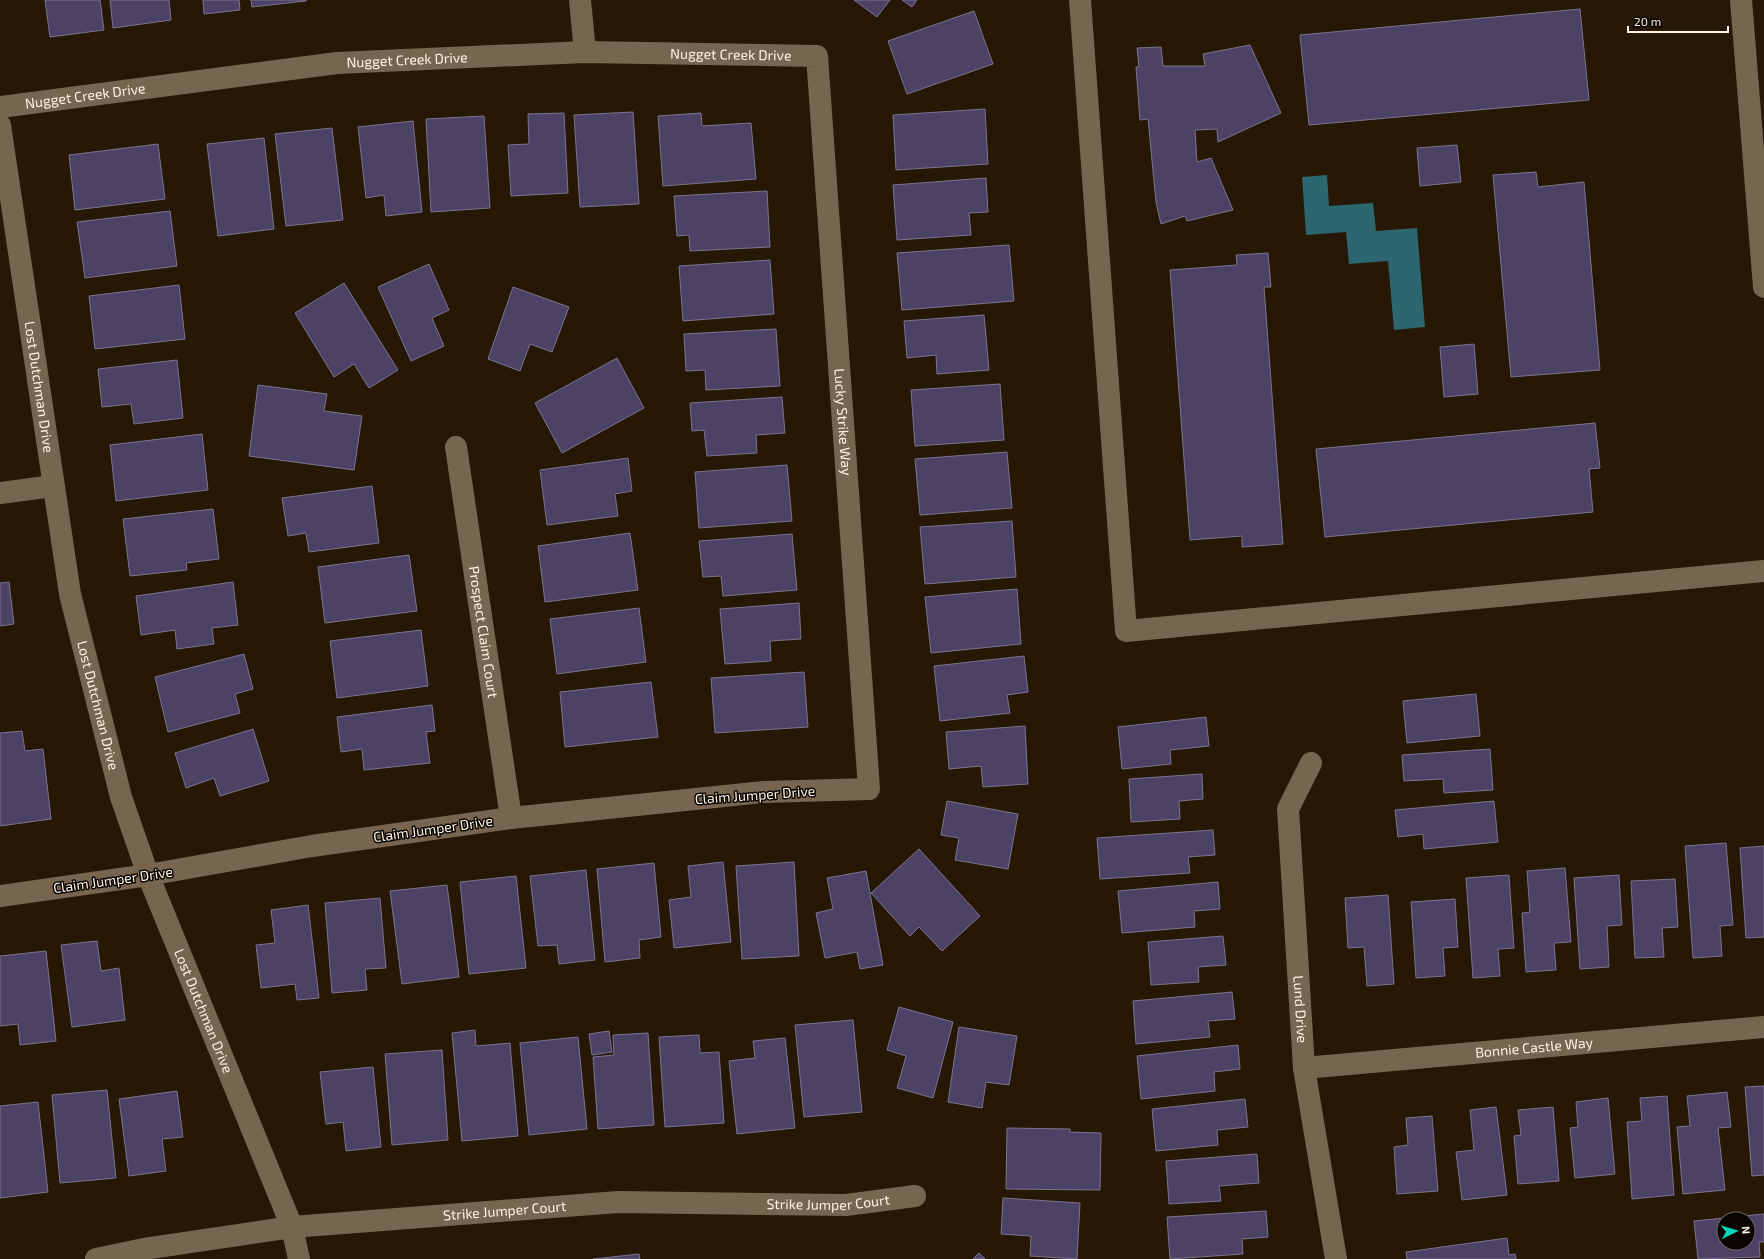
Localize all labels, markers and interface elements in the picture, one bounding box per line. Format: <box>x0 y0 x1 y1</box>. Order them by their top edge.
scale bar <box>1628 8 1728 34</box>
text: 20 m <box>1634 14 1661 28</box>
street label: Nugget Creek Drive <box>670 44 792 64</box>
street label: Nugget Creek Drive <box>346 48 468 71</box>
street label: Nugget Creek Drive <box>24 79 146 112</box>
street label: Lost Dutchman Drive <box>21 320 58 454</box>
street label: Lucky Strike Way <box>831 368 856 477</box>
street label: Prospect Claim Court <box>466 565 502 699</box>
street label: Lost Dutchman Drive <box>74 639 123 772</box>
street label: Claim Jumper Drive <box>694 782 816 807</box>
street label: Claim Jumper Drive <box>372 812 494 845</box>
street label: Claim Jumper Drive <box>52 863 174 896</box>
street label: Lost Dutchman Drive <box>171 946 237 1076</box>
street label: Lund Drive <box>1290 975 1311 1044</box>
street label: Bonnie Castle Way <box>1474 1033 1594 1061</box>
street label: Strike Jumper Court <box>766 1190 891 1213</box>
street label: Strike Jumper Court <box>442 1197 567 1223</box>
north arrow <box>1716 1211 1756 1251</box>
text: N <box>1740 1226 1753 1235</box>

